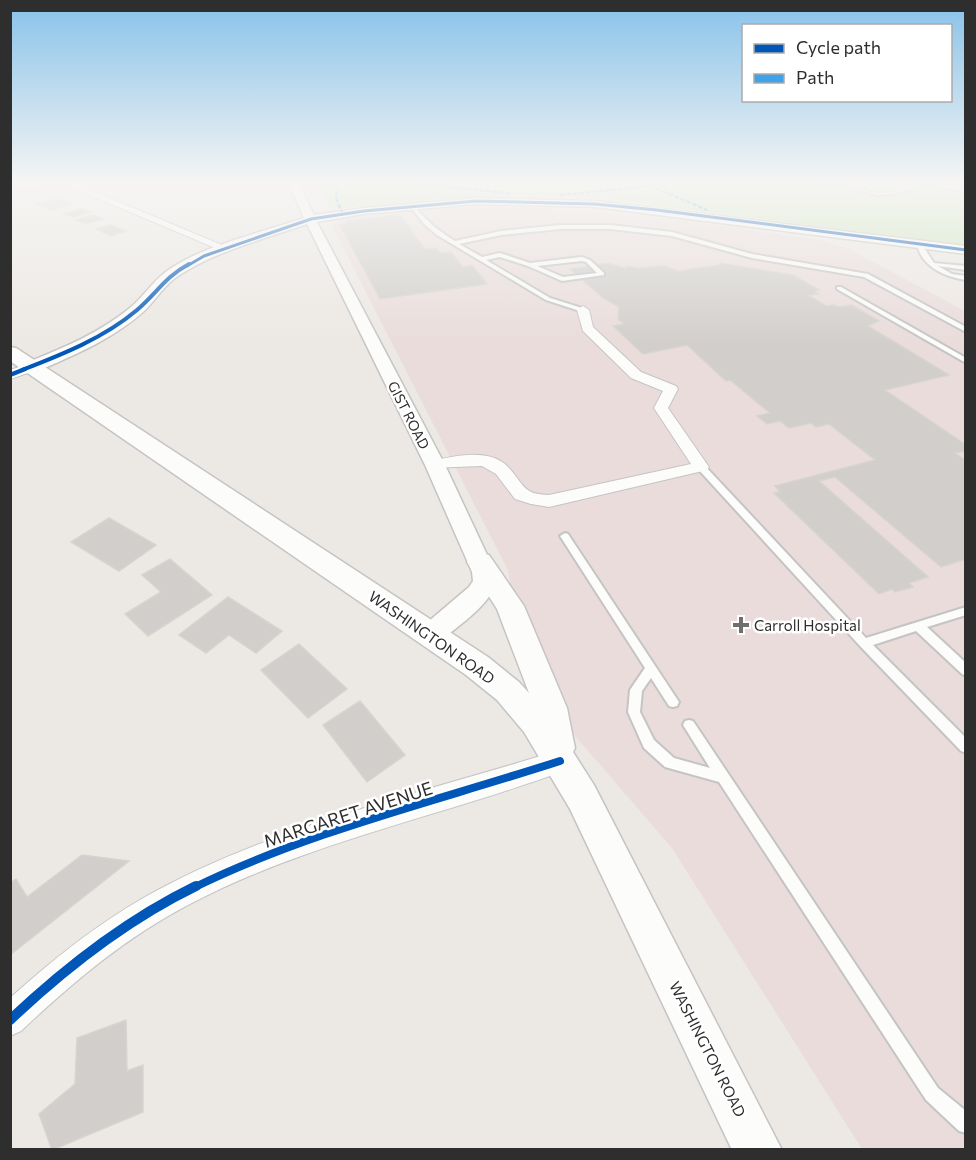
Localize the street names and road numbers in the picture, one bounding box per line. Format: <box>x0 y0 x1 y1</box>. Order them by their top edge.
street label: GIST ROAD <box>385 378 433 452</box>
street label: WASHINGTON ROAD <box>366 587 498 687</box>
street label: MARGARET AVENUE <box>261 776 435 852</box>
street label: WASHINGTON ROAD <box>666 978 750 1120</box>

